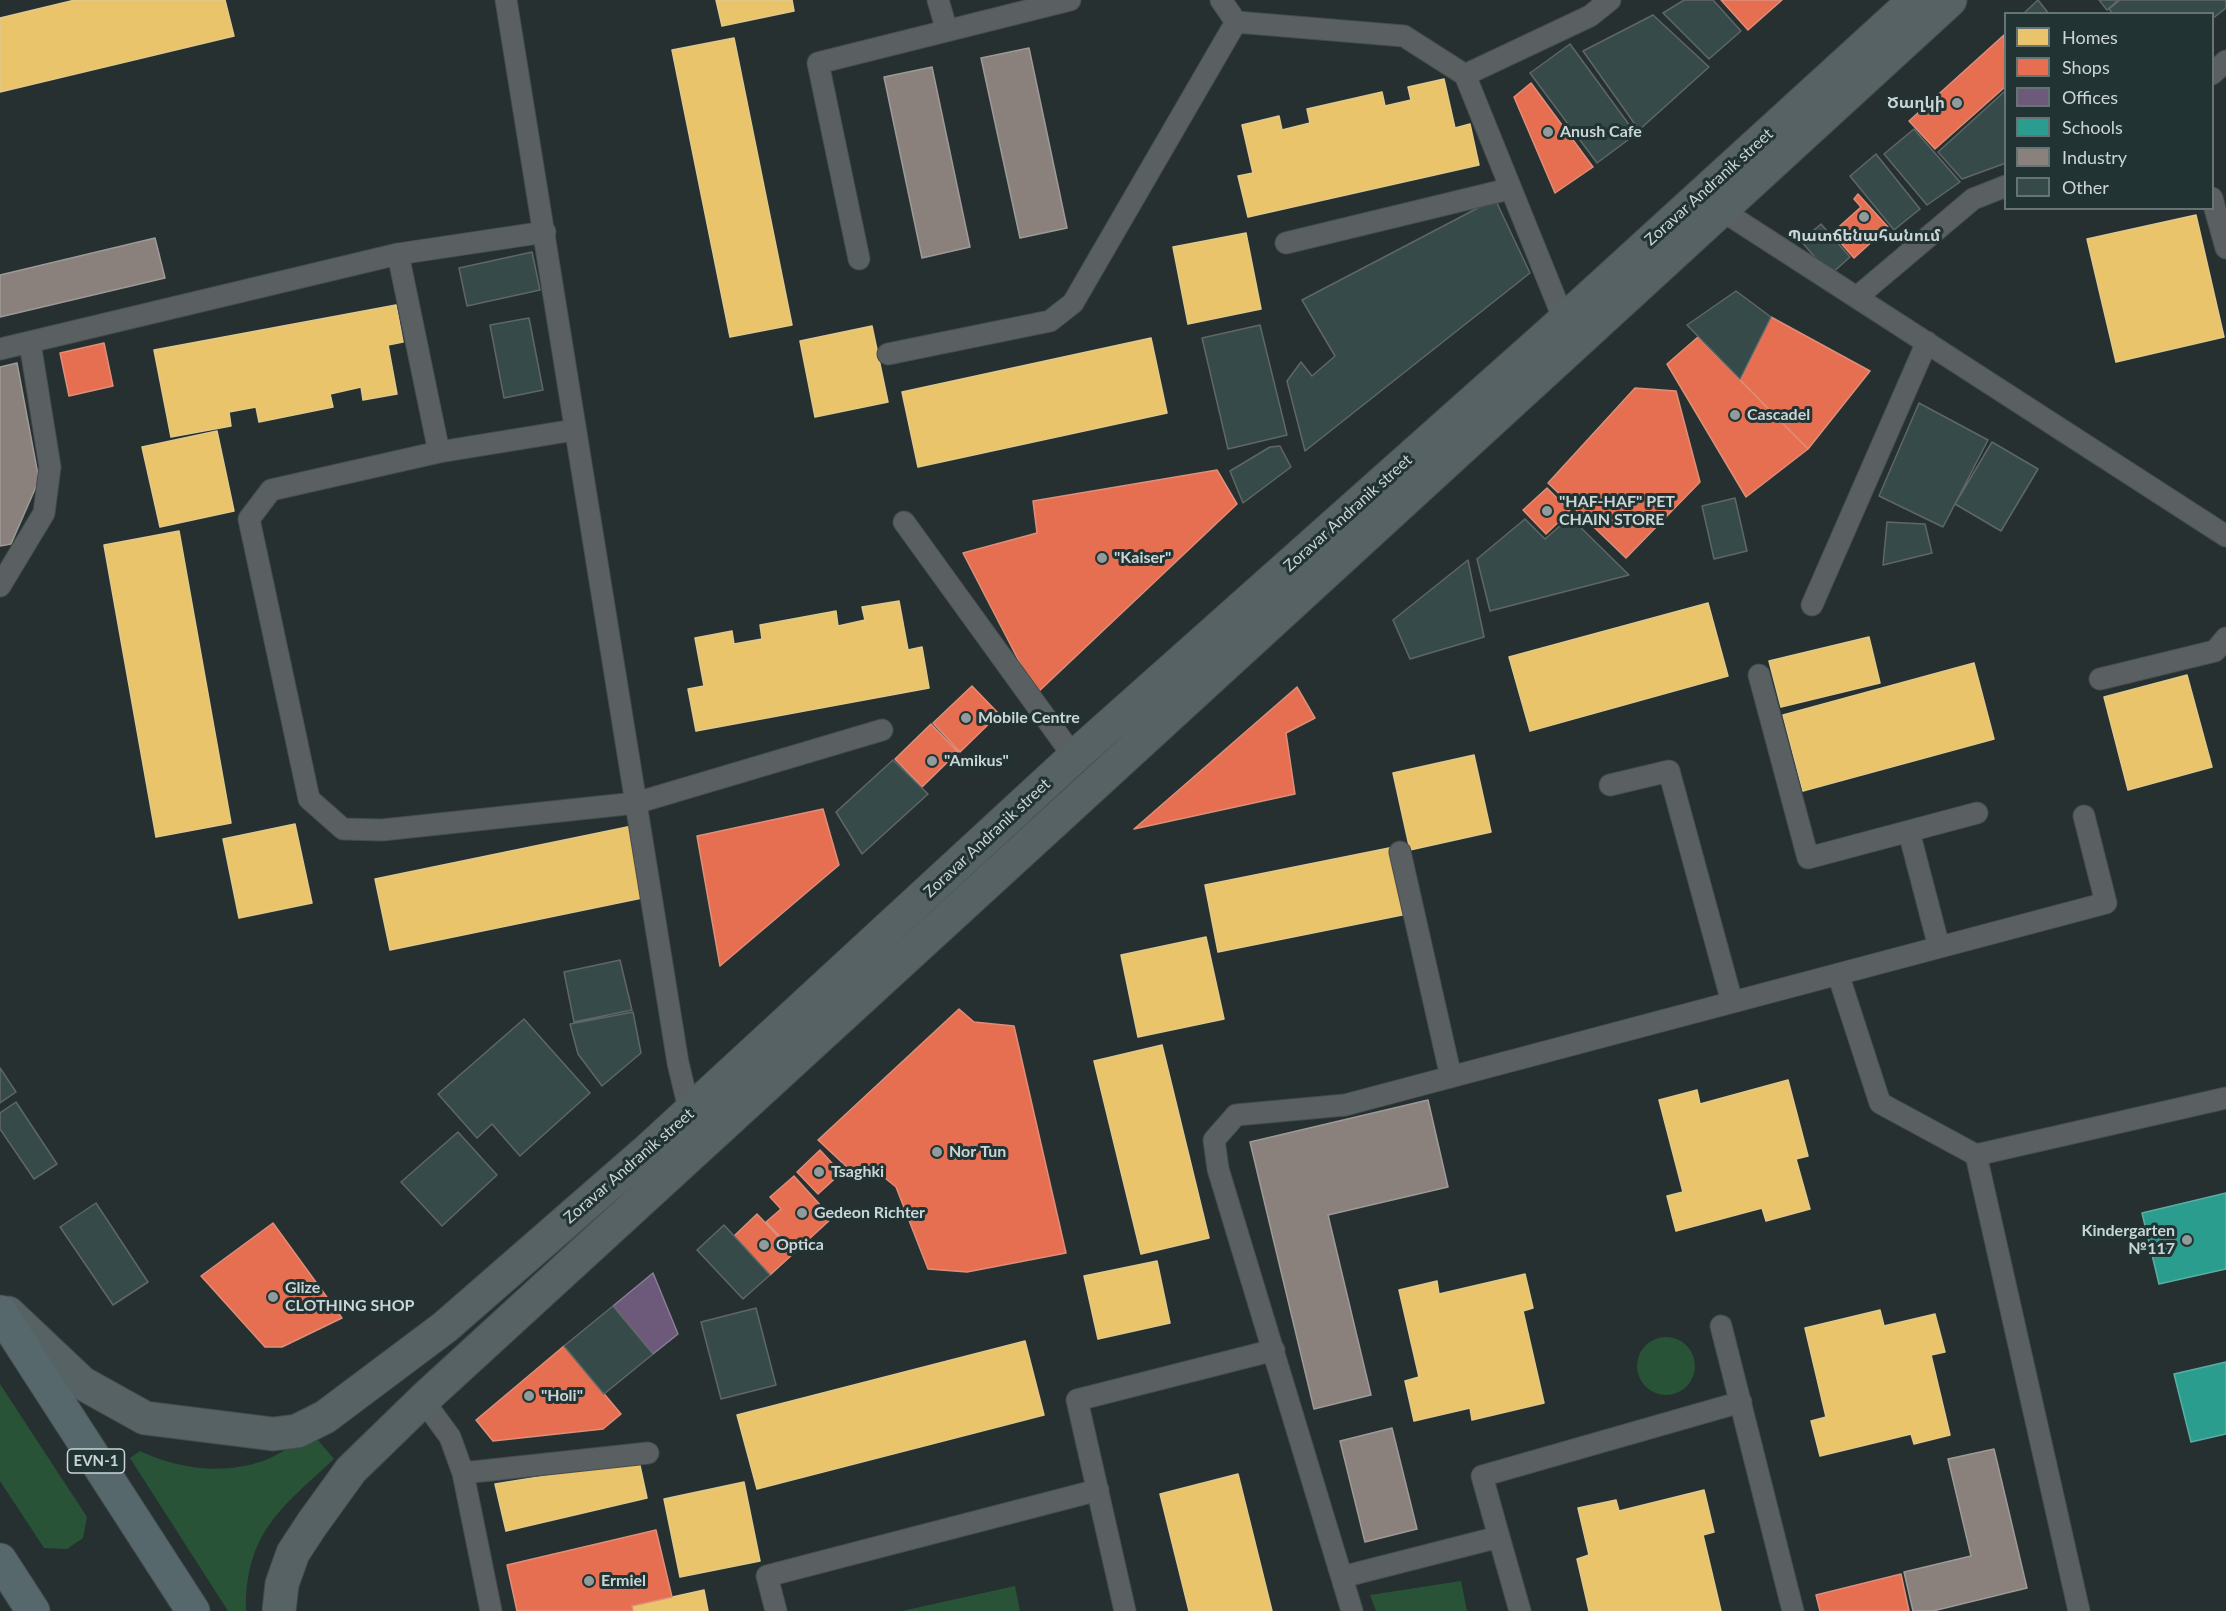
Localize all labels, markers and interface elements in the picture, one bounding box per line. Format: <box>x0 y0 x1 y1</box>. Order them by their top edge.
legend <box>2004 12 2214 210</box>
text: Homes <box>2062 26 2118 48</box>
text: Shops <box>2062 56 2110 78</box>
text: Offices <box>2062 86 2118 108</box>
place label: Ծաղկի <box>1887 93 1945 113</box>
marker: Ծաղկի <box>1950 96 1964 110</box>
text: Schools <box>2062 116 2123 138</box>
place label: Anush Cafe <box>1560 122 1642 142</box>
street label: Zoravar Andranik street <box>1641 124 1777 250</box>
marker: Anush Cafe <box>1541 125 1555 139</box>
text: Industry <box>2062 146 2127 168</box>
text: Other <box>2062 176 2109 198</box>
marker: Պատճենահանում <box>1857 210 1871 224</box>
place label: Պատճենահանում <box>1788 226 1940 246</box>
place label: Cascadel <box>1747 405 1810 425</box>
marker: Cascadel <box>1728 408 1742 422</box>
street label: Zoravar Andranik street <box>1280 450 1416 576</box>
place label: "HAF-HAF" PET CHAIN STORE <box>1559 492 1675 530</box>
marker: "HAF-HAF" PET CHAIN STORE <box>1540 504 1554 518</box>
place label: "Kaiser" <box>1114 548 1171 568</box>
marker: "Kaiser" <box>1095 551 1109 565</box>
place label: Mobile Centre <box>978 708 1080 728</box>
marker: Mobile Centre <box>959 711 973 725</box>
place label: "Amikus" <box>944 751 1009 771</box>
marker: "Amikus" <box>925 754 939 768</box>
street label: Zoravar Andranik street <box>920 774 1054 902</box>
street label: Zoravar Andranik street <box>560 1104 698 1228</box>
place label: Nor Tun <box>949 1142 1006 1162</box>
marker: Nor Tun <box>930 1145 944 1159</box>
place label: Tsaghki <box>831 1162 884 1182</box>
marker: Tsaghki <box>812 1165 826 1179</box>
place label: Gedeon Richter <box>814 1203 925 1223</box>
marker: Gedeon Richter <box>795 1206 809 1220</box>
place label: Kindergarten №117 <box>2081 1221 2175 1259</box>
marker: Kindergarten №117 <box>2180 1233 2194 1247</box>
place label: Optica <box>776 1235 824 1255</box>
marker: Optica <box>757 1238 771 1252</box>
place label: Glize CLOTHING SHOP <box>285 1278 414 1316</box>
marker: Glize CLOTHING SHOP <box>266 1290 280 1304</box>
place label: "Holi" <box>541 1386 583 1406</box>
marker: "Holi" <box>522 1389 536 1403</box>
road number: EVN-1 <box>68 1449 124 1473</box>
place label: Ermiel <box>601 1571 646 1591</box>
marker: Ermiel <box>582 1574 596 1588</box>

